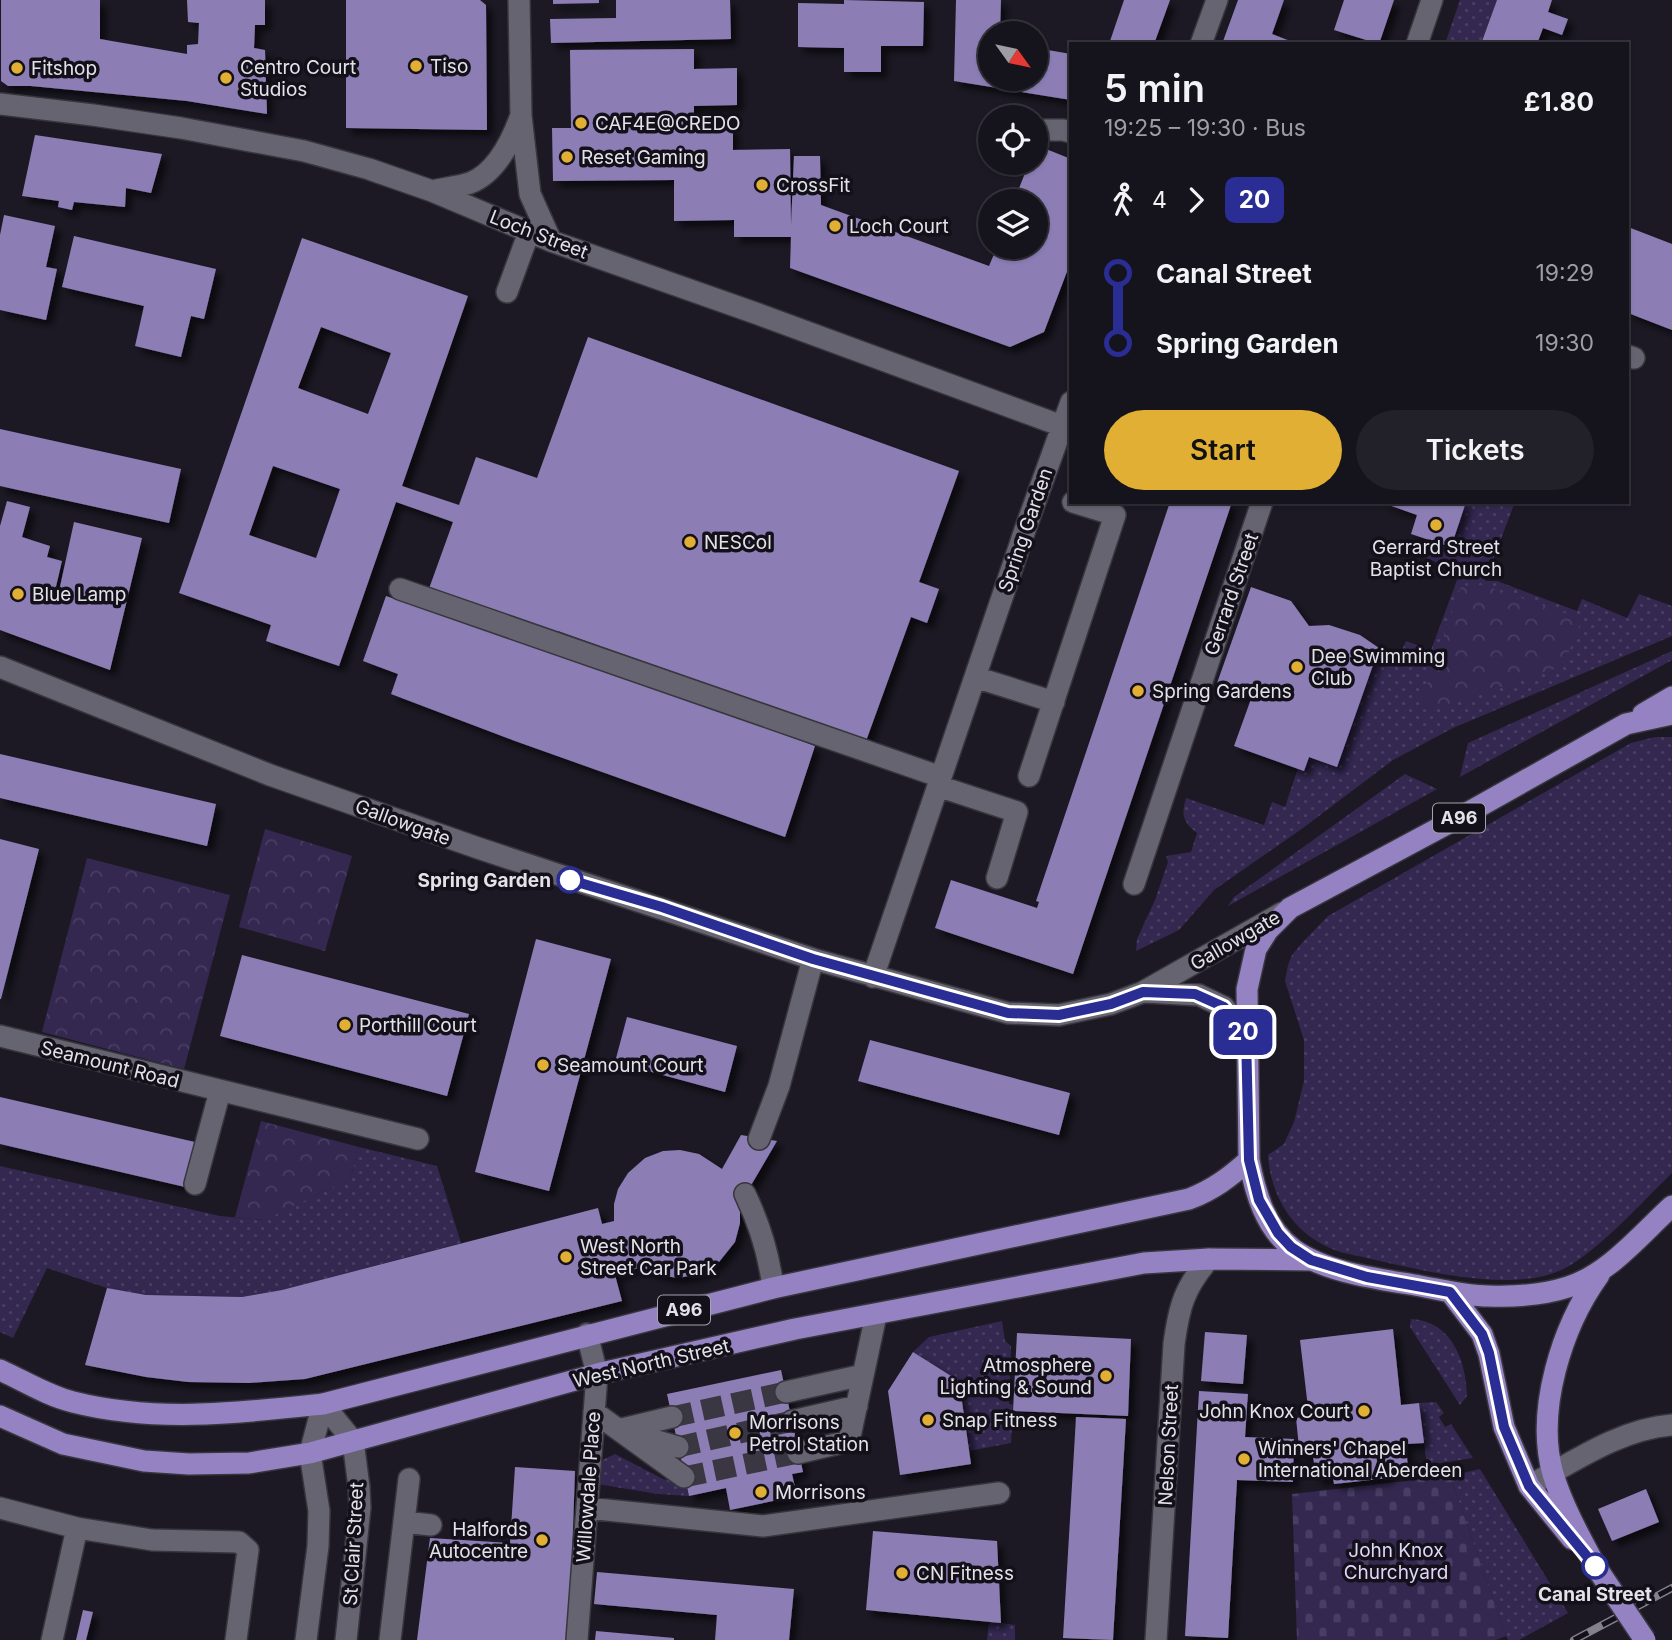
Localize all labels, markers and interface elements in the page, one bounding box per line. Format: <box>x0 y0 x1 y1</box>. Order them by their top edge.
north arrow <box>978 21 1048 91</box>
map controls <box>978 21 1048 259</box>
place label: Tiso <box>430 55 468 78</box>
place label: Centro Court Studios <box>240 56 356 101</box>
place label: Fitshop <box>31 57 97 80</box>
marker: Tiso <box>408 58 424 74</box>
marker: Fitshop <box>9 60 25 76</box>
text: 5 min <box>1104 65 1205 111</box>
marker: Centro Court Studios <box>218 70 234 86</box>
text: £1.80 <box>1524 86 1594 117</box>
button: locate <box>978 105 1048 175</box>
place label: CAF4E@CREDO <box>595 112 741 135</box>
text: 19:25 – 19:30 · Bus <box>1104 114 1306 142</box>
marker: CAF4E@CREDO <box>573 115 589 131</box>
place label: Reset Gaming <box>581 146 706 169</box>
marker: Reset Gaming <box>559 149 575 165</box>
place label: CrossFit <box>776 174 850 197</box>
marker: CrossFit <box>754 177 770 193</box>
icon: walk <box>1104 181 1142 219</box>
icon: forward <box>1177 181 1215 219</box>
text: 20 <box>1239 185 1270 214</box>
text: 4 <box>1152 186 1167 214</box>
button: layers <box>978 189 1048 259</box>
street label: Loch Street <box>487 205 591 264</box>
place label: Loch Court <box>849 215 949 238</box>
marker: Loch Court <box>827 218 843 234</box>
text: Canal Street <box>1156 258 1312 289</box>
text: 19:29 <box>1535 259 1594 287</box>
text: Spring Garden <box>1156 328 1339 359</box>
text: 19:30 <box>1535 329 1594 357</box>
button: Start <box>1104 410 1342 490</box>
button: Tickets <box>1356 410 1594 490</box>
street label: Spring Garden <box>993 465 1057 595</box>
marker: Gerrard Street Baptist Church <box>1428 517 1444 533</box>
street label: Gerrard Street <box>1200 530 1263 658</box>
place label: NESCol <box>704 531 772 554</box>
marker: NESCol <box>682 534 698 550</box>
place label: Gerrard Street Baptist Church <box>1370 536 1502 581</box>
place label: Blue Lamp <box>32 583 126 606</box>
marker: Blue Lamp <box>10 586 26 602</box>
place label: Dee Swimming Club <box>1311 645 1445 690</box>
marker: Dee Swimming Club <box>1289 659 1305 675</box>
place label: Spring Gardens <box>1152 680 1292 703</box>
marker: Spring Gardens <box>1130 683 1146 699</box>
street label: Gallowgate <box>352 795 454 850</box>
road number: A96 <box>1433 804 1485 832</box>
marker: Spring Garden <box>557 867 583 893</box>
place label: Spring Garden <box>418 869 551 892</box>
street label: Gallowgate <box>1186 906 1284 975</box>
line badge: 20 <box>1212 1009 1274 1055</box>
place label: Porthill Court <box>359 1014 477 1037</box>
marker: Porthill Court <box>337 1017 353 1033</box>
text: 20 <box>1227 1017 1259 1046</box>
street label: Seamount Road <box>38 1036 182 1093</box>
place label: Seamount Court <box>557 1054 703 1077</box>
marker: Seamount Court <box>535 1057 551 1073</box>
place label: West North Street Car Park <box>580 1235 717 1280</box>
marker: West North Street Car Park <box>558 1249 574 1265</box>
road number: A96 <box>658 1296 710 1324</box>
street label: West North Street <box>571 1334 732 1393</box>
place label: Atmosphere Lighting & Sound <box>939 1354 1092 1399</box>
marker: Atmosphere Lighting & Sound <box>1098 1368 1114 1384</box>
street label: Nelson Street <box>1154 1384 1183 1506</box>
place label: John Knox Court <box>1199 1400 1350 1423</box>
marker: John Knox Court <box>1356 1403 1372 1419</box>
place label: Snap Fitness <box>942 1409 1057 1432</box>
street label: Willowdale Place <box>572 1411 605 1563</box>
place label: Morrisons Petrol Station <box>749 1411 869 1456</box>
marker: Snap Fitness <box>920 1412 936 1428</box>
marker: Morrisons Petrol Station <box>727 1425 743 1441</box>
place label: Winners' Chapel International Aberdeen <box>1258 1437 1463 1482</box>
marker: Winners' Chapel International Aberdeen <box>1236 1451 1252 1467</box>
place label: Morrisons <box>775 1481 866 1504</box>
street label: St Clair Street <box>339 1482 368 1606</box>
marker: Morrisons <box>753 1484 769 1500</box>
place label: Halfords Autocentre <box>429 1518 528 1563</box>
marker: Halfords Autocentre <box>534 1532 550 1548</box>
park label: John Knox Churchyard <box>1344 1539 1448 1584</box>
marker: Canal Street <box>1582 1553 1608 1579</box>
place label: CN Fitness <box>916 1562 1014 1585</box>
marker: CN Fitness <box>894 1565 910 1581</box>
place label: Canal Street <box>1538 1583 1652 1606</box>

